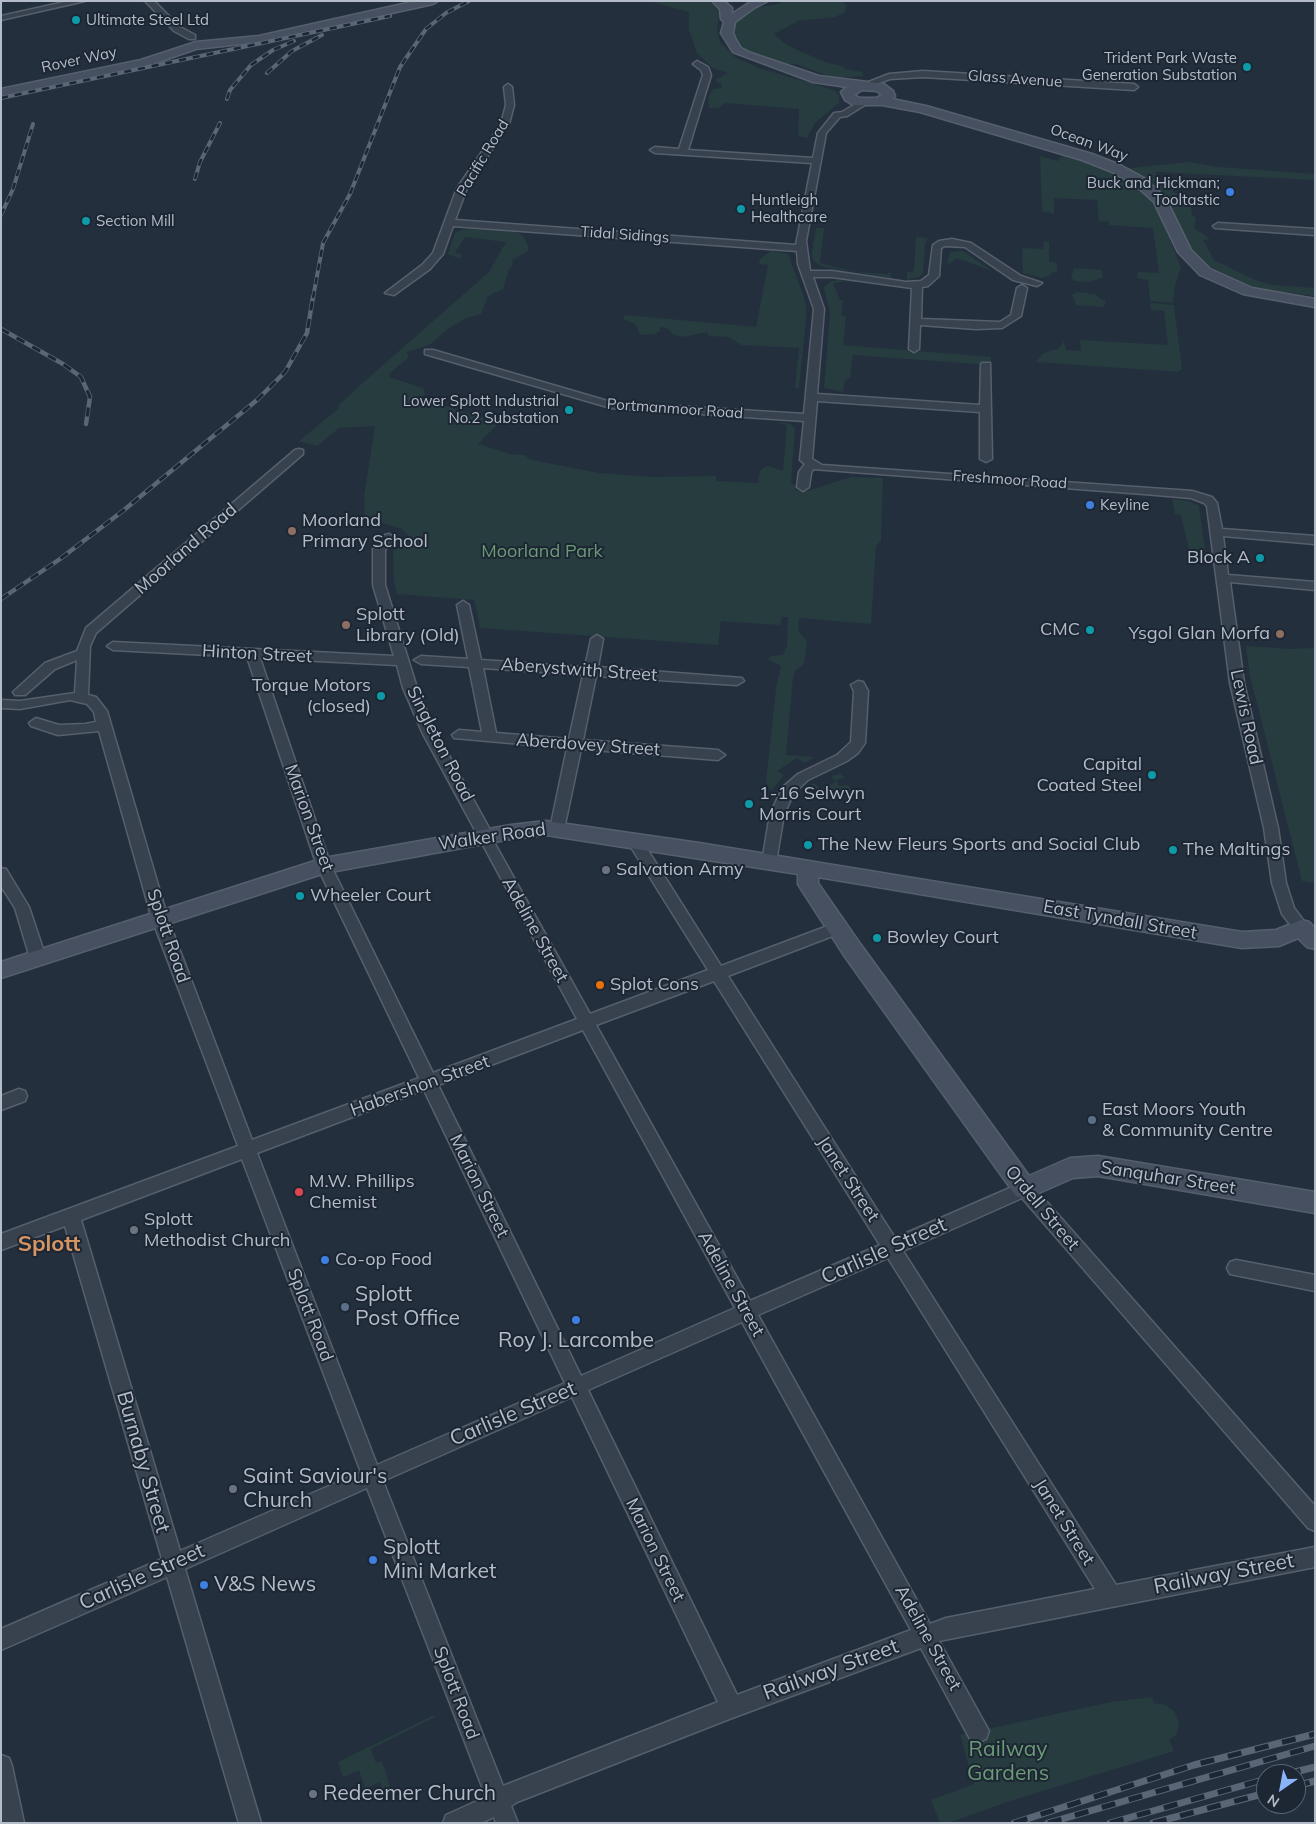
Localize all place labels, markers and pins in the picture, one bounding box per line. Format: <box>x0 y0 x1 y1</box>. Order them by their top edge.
place label: Ultimate Steel Ltd <box>86 11 209 29</box>
marker: Ultimate Steel Ltd <box>70 14 82 26</box>
place label: Trident Park Waste Generation Substation <box>1082 49 1237 84</box>
marker: Trident Park Waste Generation Substation <box>1241 61 1253 73</box>
place label: Buck and Hickman; Tooltastic <box>1087 174 1220 209</box>
marker: Buck and Hickman; Tooltastic <box>1224 186 1236 198</box>
place label: Huntleigh Healthcare <box>751 191 827 226</box>
marker: Huntleigh Healthcare <box>735 203 747 215</box>
place label: Section Mill <box>96 212 175 230</box>
marker: Section Mill <box>80 215 92 227</box>
place label: Lower Splott Industrial No.2 Substation <box>403 392 559 427</box>
marker: Lower Splott Industrial No.2 Substation <box>563 404 575 416</box>
place label: Keyline <box>1100 496 1149 514</box>
marker: Keyline <box>1084 499 1096 511</box>
place label: Moorland Primary School <box>302 510 428 552</box>
marker: Moorland Primary School <box>286 525 298 537</box>
place label: Block A <box>1187 547 1250 569</box>
marker: Block A <box>1254 552 1266 564</box>
place label: Splott Library (Old) <box>356 604 460 646</box>
marker: Splott Library (Old) <box>340 619 352 631</box>
place label: CMC <box>1040 619 1080 641</box>
place label: Ysgol Glan Morfa <box>1128 623 1270 645</box>
marker: CMC <box>1084 624 1096 636</box>
marker: Ysgol Glan Morfa <box>1274 628 1286 640</box>
place label: Torque Motors (closed) <box>252 675 371 718</box>
marker: Torque Motors (closed) <box>375 690 387 702</box>
place label: Capital Coated Steel <box>1036 754 1142 796</box>
marker: Capital Coated Steel <box>1146 769 1158 781</box>
place label: 1-16 Selwyn Morris Court <box>759 783 865 826</box>
marker: 1-16 Selwyn Morris Court <box>743 798 755 810</box>
place label: The New Fleurs Sports and Social Club <box>818 834 1140 856</box>
marker: The New Fleurs Sports and Social Club <box>802 839 814 851</box>
place label: The Maltings <box>1183 839 1290 861</box>
marker: The Maltings <box>1167 844 1179 856</box>
place label: Salvation Army <box>616 859 744 881</box>
marker: Salvation Army <box>600 864 612 876</box>
place label: Wheeler Court <box>310 885 431 907</box>
marker: Wheeler Court <box>294 890 306 902</box>
place label: Bowley Court <box>887 927 999 949</box>
marker: Bowley Court <box>871 932 883 944</box>
place label: Splot Cons <box>610 974 699 996</box>
marker: Splot Cons <box>594 979 606 991</box>
place label: East Moors Youth & Community Centre <box>1102 1099 1273 1142</box>
marker: East Moors Youth & Community Centre <box>1086 1114 1098 1126</box>
place label: M.W. Phillips Chemist <box>309 1171 415 1214</box>
marker: M.W. Phillips Chemist <box>293 1186 305 1198</box>
place label: Splott Methodist Church <box>144 1209 290 1252</box>
marker: Splott Methodist Church <box>128 1224 140 1236</box>
place label: Co-op Food <box>335 1249 432 1271</box>
marker: Co-op Food <box>319 1254 331 1266</box>
place label: Splott Post Office <box>355 1282 460 1332</box>
marker: Splott Post Office <box>339 1301 351 1313</box>
marker: Roy J. Larcombe <box>570 1314 582 1326</box>
place label: Roy J. Larcombe <box>498 1328 654 1354</box>
place label: Saint Saviour's Church <box>243 1464 387 1514</box>
marker: Saint Saviour's Church <box>227 1483 239 1495</box>
place label: Splott Mini Market <box>383 1535 496 1585</box>
marker: Splott Mini Market <box>367 1554 379 1566</box>
place label: V&S News <box>214 1572 316 1598</box>
marker: V&S News <box>198 1579 210 1591</box>
place label: Redeemer Church <box>323 1781 496 1807</box>
marker: Redeemer Church <box>307 1788 319 1800</box>

